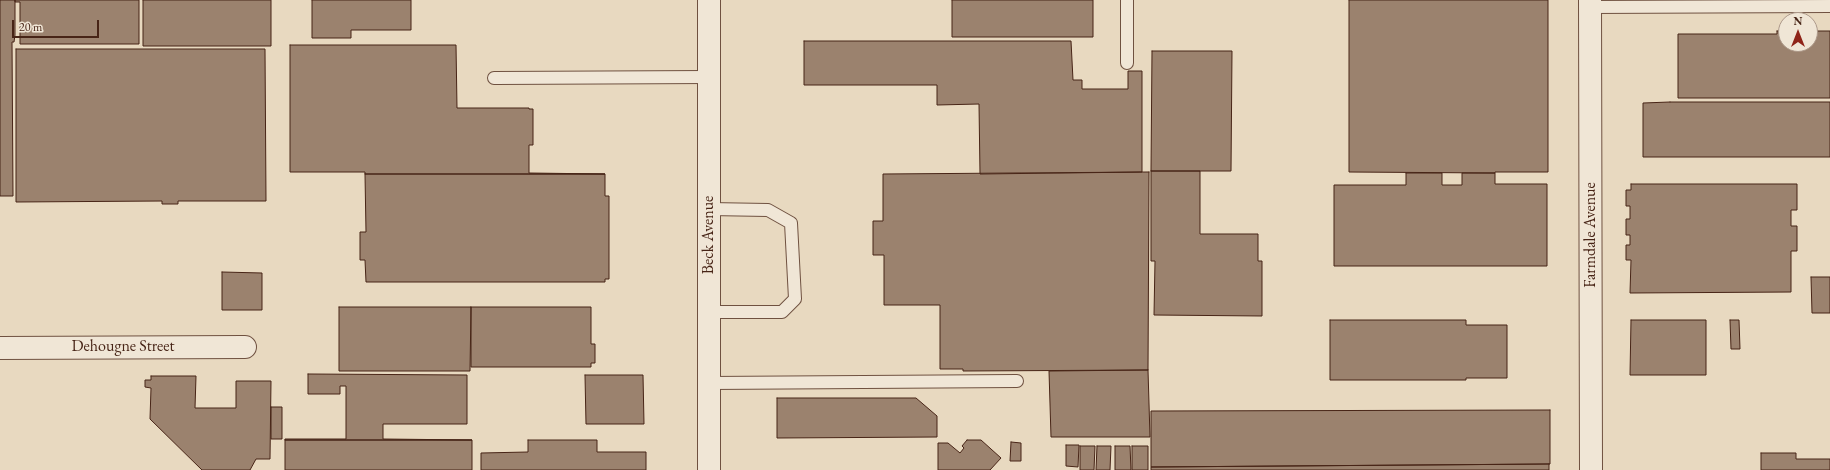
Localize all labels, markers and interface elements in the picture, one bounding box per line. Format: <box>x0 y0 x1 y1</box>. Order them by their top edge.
scale bar <box>14 12 101 38</box>
north arrow <box>1778 12 1818 52</box>
text: N <box>1794 14 1802 28</box>
text: 20 m <box>19 19 42 35</box>
street label: Farmdale Avenue <box>1581 182 1601 288</box>
street label: Beck Avenue <box>699 196 719 274</box>
street label: Dehougne Street <box>72 337 174 357</box>

